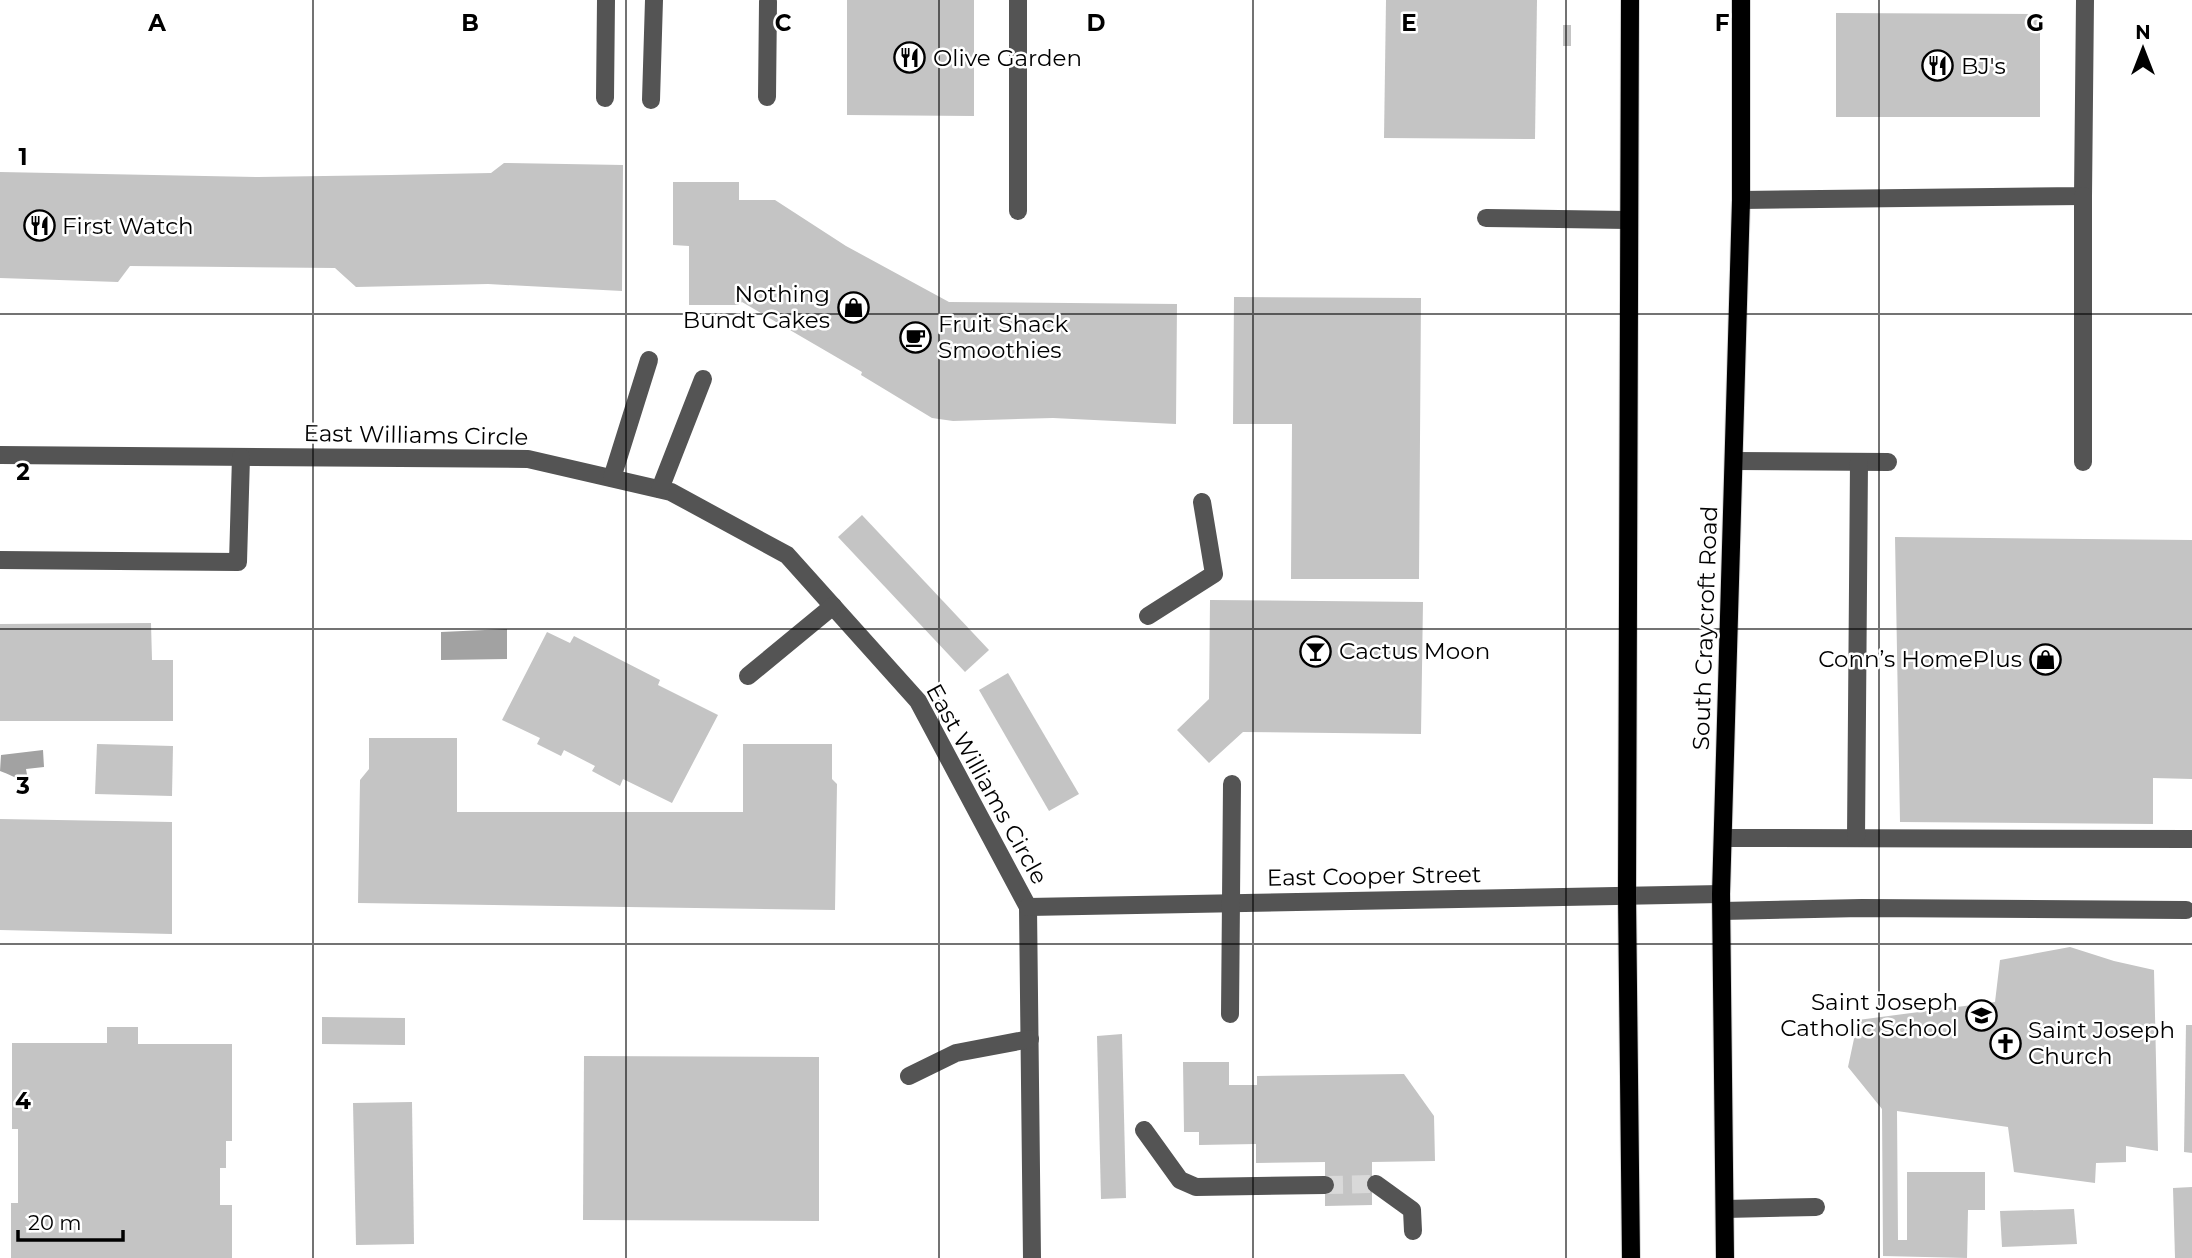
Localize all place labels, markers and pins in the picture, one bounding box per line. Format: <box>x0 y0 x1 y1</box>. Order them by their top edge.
restaurant icon: Olive Garden <box>893 41 927 75</box>
place label: Olive Garden <box>933 44 1082 72</box>
restaurant icon: BJ's <box>1921 49 1955 83</box>
place label: BJ's <box>1961 52 2006 80</box>
restaurant icon: First Watch <box>22 209 56 243</box>
place label: First Watch <box>62 212 194 240</box>
place label: Nothing Bundt Cakes <box>683 280 830 334</box>
shop icon: Nothing Bundt Cakes <box>836 290 870 324</box>
place label: Fruit Shack Smoothies <box>938 310 1068 364</box>
cafe icon: Fruit Shack Smoothies <box>898 320 932 354</box>
bar icon: Cactus Moon <box>1299 634 1333 668</box>
place label: Cactus Moon <box>1339 637 1490 665</box>
shop icon: Conn’s HomePlus <box>2028 642 2062 676</box>
place label: Conn’s HomePlus <box>1818 645 2022 673</box>
place label: Saint Joseph Catholic School <box>1780 988 1958 1042</box>
school or university icon: Saint Joseph Catholic School <box>1964 998 1998 1032</box>
place label: Saint Joseph Church <box>2028 1016 2175 1070</box>
church icon: Saint Joseph Church <box>1988 1026 2022 1060</box>

